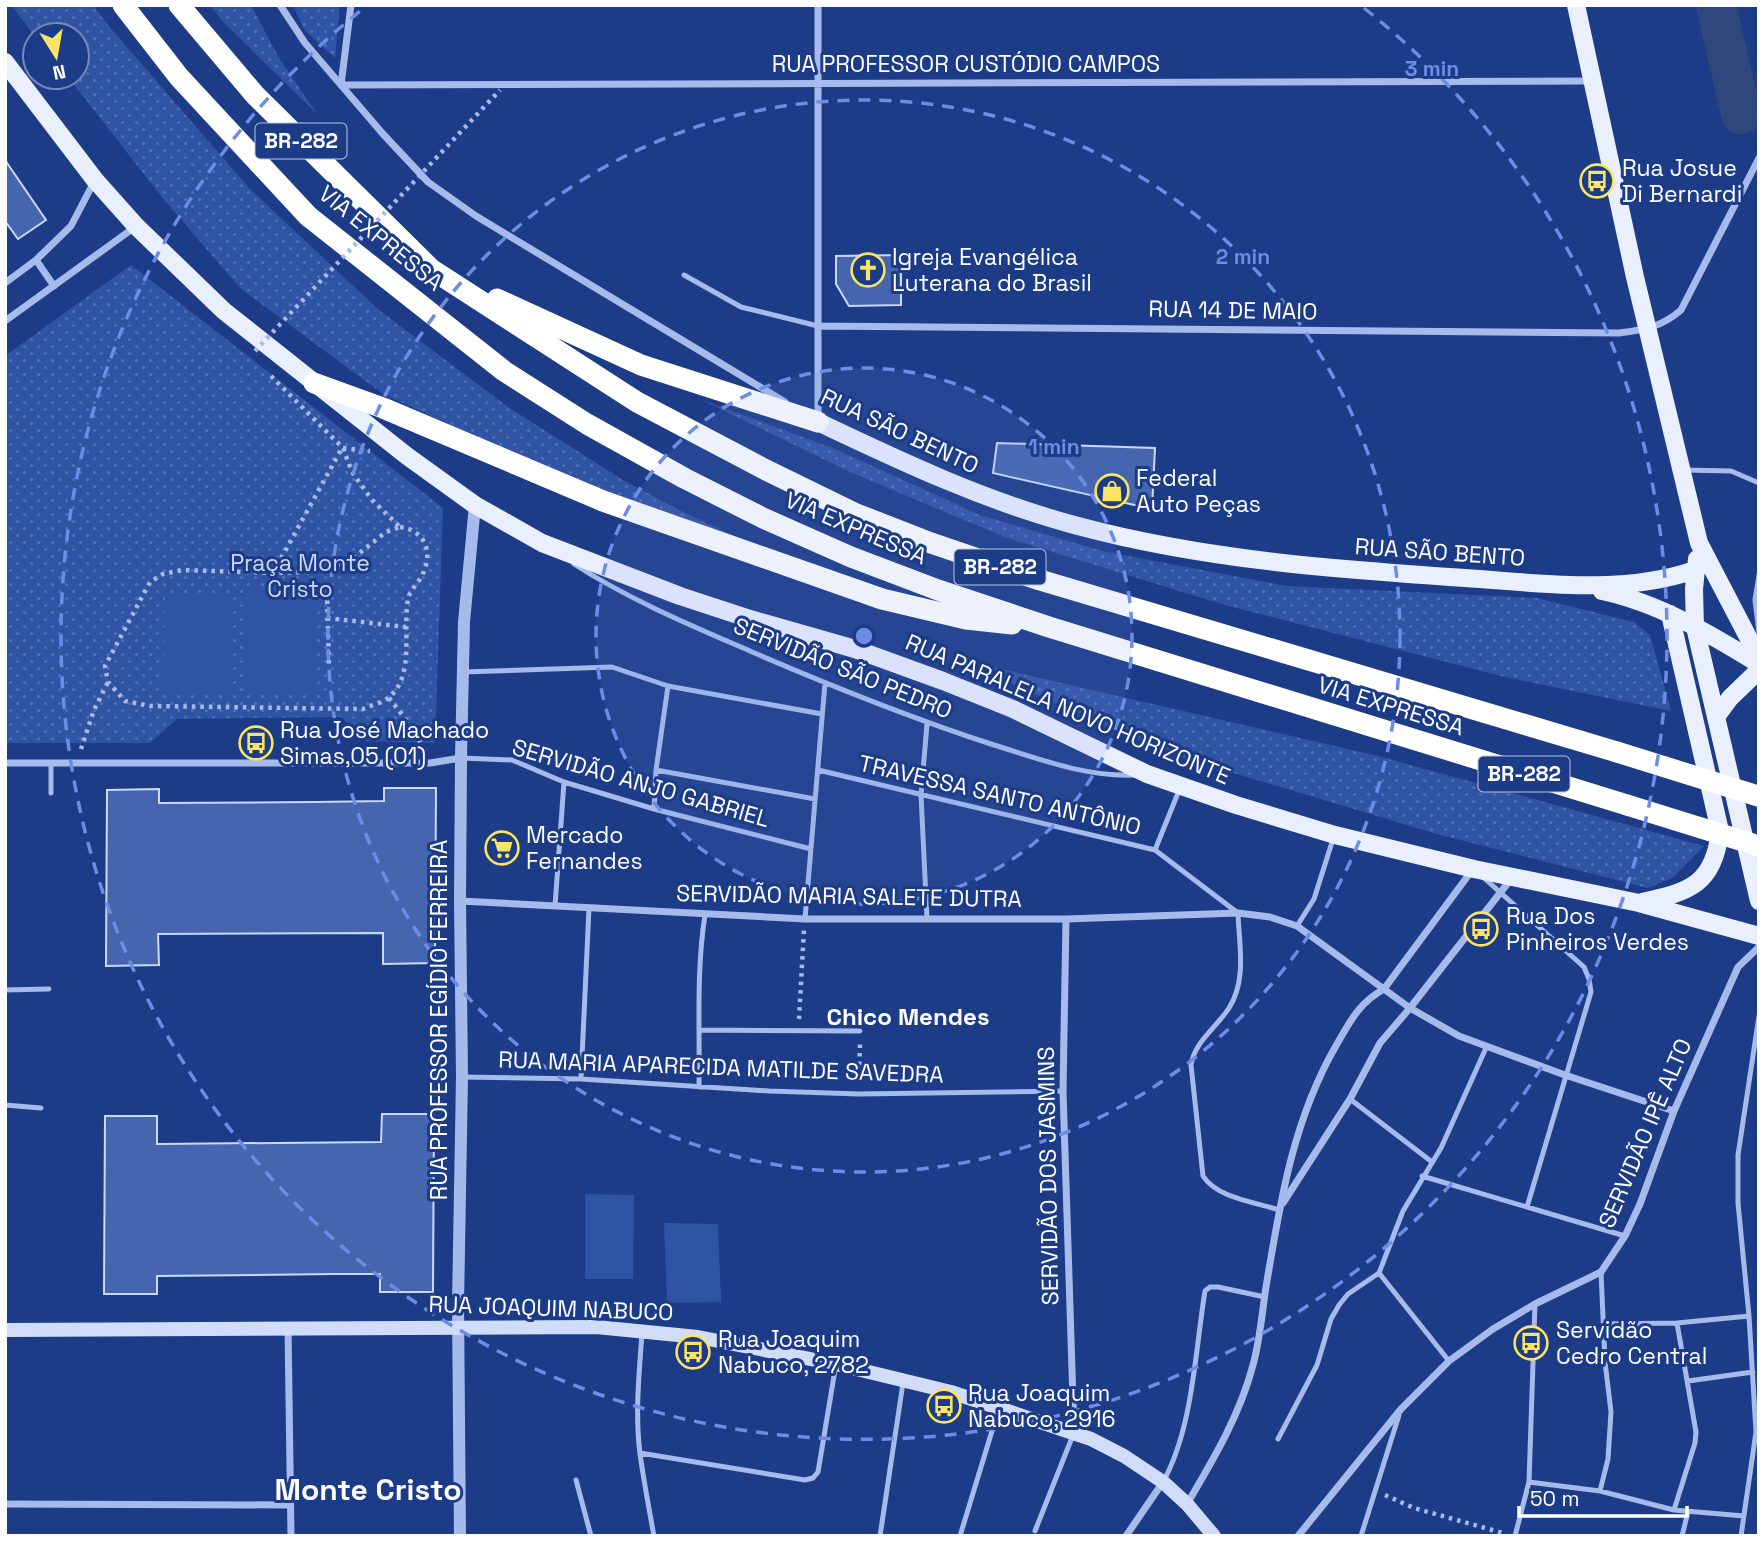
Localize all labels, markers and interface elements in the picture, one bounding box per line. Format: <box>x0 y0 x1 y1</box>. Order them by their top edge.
north arrow <box>21 21 91 91</box>
street label: RUA PROFESSOR CUSTÓDIO CAMPOS <box>772 49 1160 79</box>
text: 3 min <box>1405 55 1459 82</box>
text: N <box>51 59 68 86</box>
road number: BR-282 <box>256 124 346 158</box>
place label: Rua Josue Di Bernardi <box>1622 153 1742 209</box>
bus stop icon: Rua Josue Di Bernardi <box>1578 162 1616 200</box>
street label: VIA EXPRESSA <box>313 179 449 297</box>
place label: Igreja Evangélica Luterana do Brasil <box>892 242 1092 298</box>
text: 2 min <box>1216 243 1270 270</box>
church icon: Igreja Evangélica Luterana do Brasil <box>849 251 887 289</box>
street label: RUA 14 DE MAIO <box>1148 294 1318 326</box>
street label: RUA SÃO BENTO <box>816 381 984 481</box>
text: 1 min <box>1028 433 1080 460</box>
place label: Federal Auto Peças <box>1136 463 1261 519</box>
shop icon: Federal Auto Peças <box>1093 472 1131 510</box>
street label: VIA EXPRESSA <box>780 485 932 571</box>
street label: RUA SÃO BENTO <box>1354 531 1526 573</box>
park label: Praça Monte Cristo <box>230 548 370 604</box>
road number: BR-282 <box>954 550 1046 584</box>
street label: SERVIDÃO SÃO PEDRO <box>729 610 957 726</box>
centre of rings <box>852 624 876 648</box>
street label: RUA PARALELA NOVO HORIZONTE <box>901 627 1235 791</box>
street label: VIA EXPRESSA <box>1314 670 1468 742</box>
place label: Rua José Machado Simas,05 (01) <box>280 715 489 771</box>
bus stop icon: Rua José Machado Simas,05 (01) <box>237 724 275 762</box>
street label: SERVIDÃO ANJO GABRIEL <box>509 732 773 834</box>
street label: TRAVESSA SANTO ANTÔNIO <box>856 748 1144 842</box>
road number: BR-282 <box>1478 756 1570 792</box>
place label: Mercado Fernandes <box>526 820 643 876</box>
supermarket icon: Mercado Fernandes <box>483 829 521 867</box>
street label: RUA PROFESSOR EGÍDIO FERREIRA <box>424 840 454 1200</box>
street label: SERVIDÃO MARIA SALETE DUTRA <box>676 878 1022 914</box>
place label: Rua Dos Pinheiros Verdes <box>1506 901 1689 957</box>
bus stop icon: Rua Dos Pinheiros Verdes <box>1462 910 1500 948</box>
district label: Chico Mendes <box>826 1001 990 1032</box>
street label: SERVIDÃO IPÊ ALTO <box>1592 1034 1698 1232</box>
street label: RUA MARIA APARECIDA MATILDE SAVEDRA <box>498 1044 944 1090</box>
street label: SERVIDÃO DOS JASMINS <box>1031 1046 1065 1306</box>
street label: RUA JOAQUIM NABUCO <box>428 1289 674 1327</box>
place label: Servidão Cedro Central <box>1556 1315 1707 1371</box>
place label: Rua Joaquim Nabuco, 2782 <box>718 1324 869 1380</box>
bus stop icon: Servidão Cedro Central <box>1512 1324 1550 1362</box>
bus stop icon: Rua Joaquim Nabuco, 2782 <box>674 1333 712 1371</box>
place label: Rua Joaquim Nabuco, 2916 <box>968 1378 1116 1434</box>
bus stop icon: Rua Joaquim Nabuco, 2916 <box>925 1387 963 1425</box>
district label: Monte Cristo <box>274 1470 462 1509</box>
scale bar <box>1519 1474 1687 1518</box>
text: 50 m <box>1530 1485 1580 1512</box>

